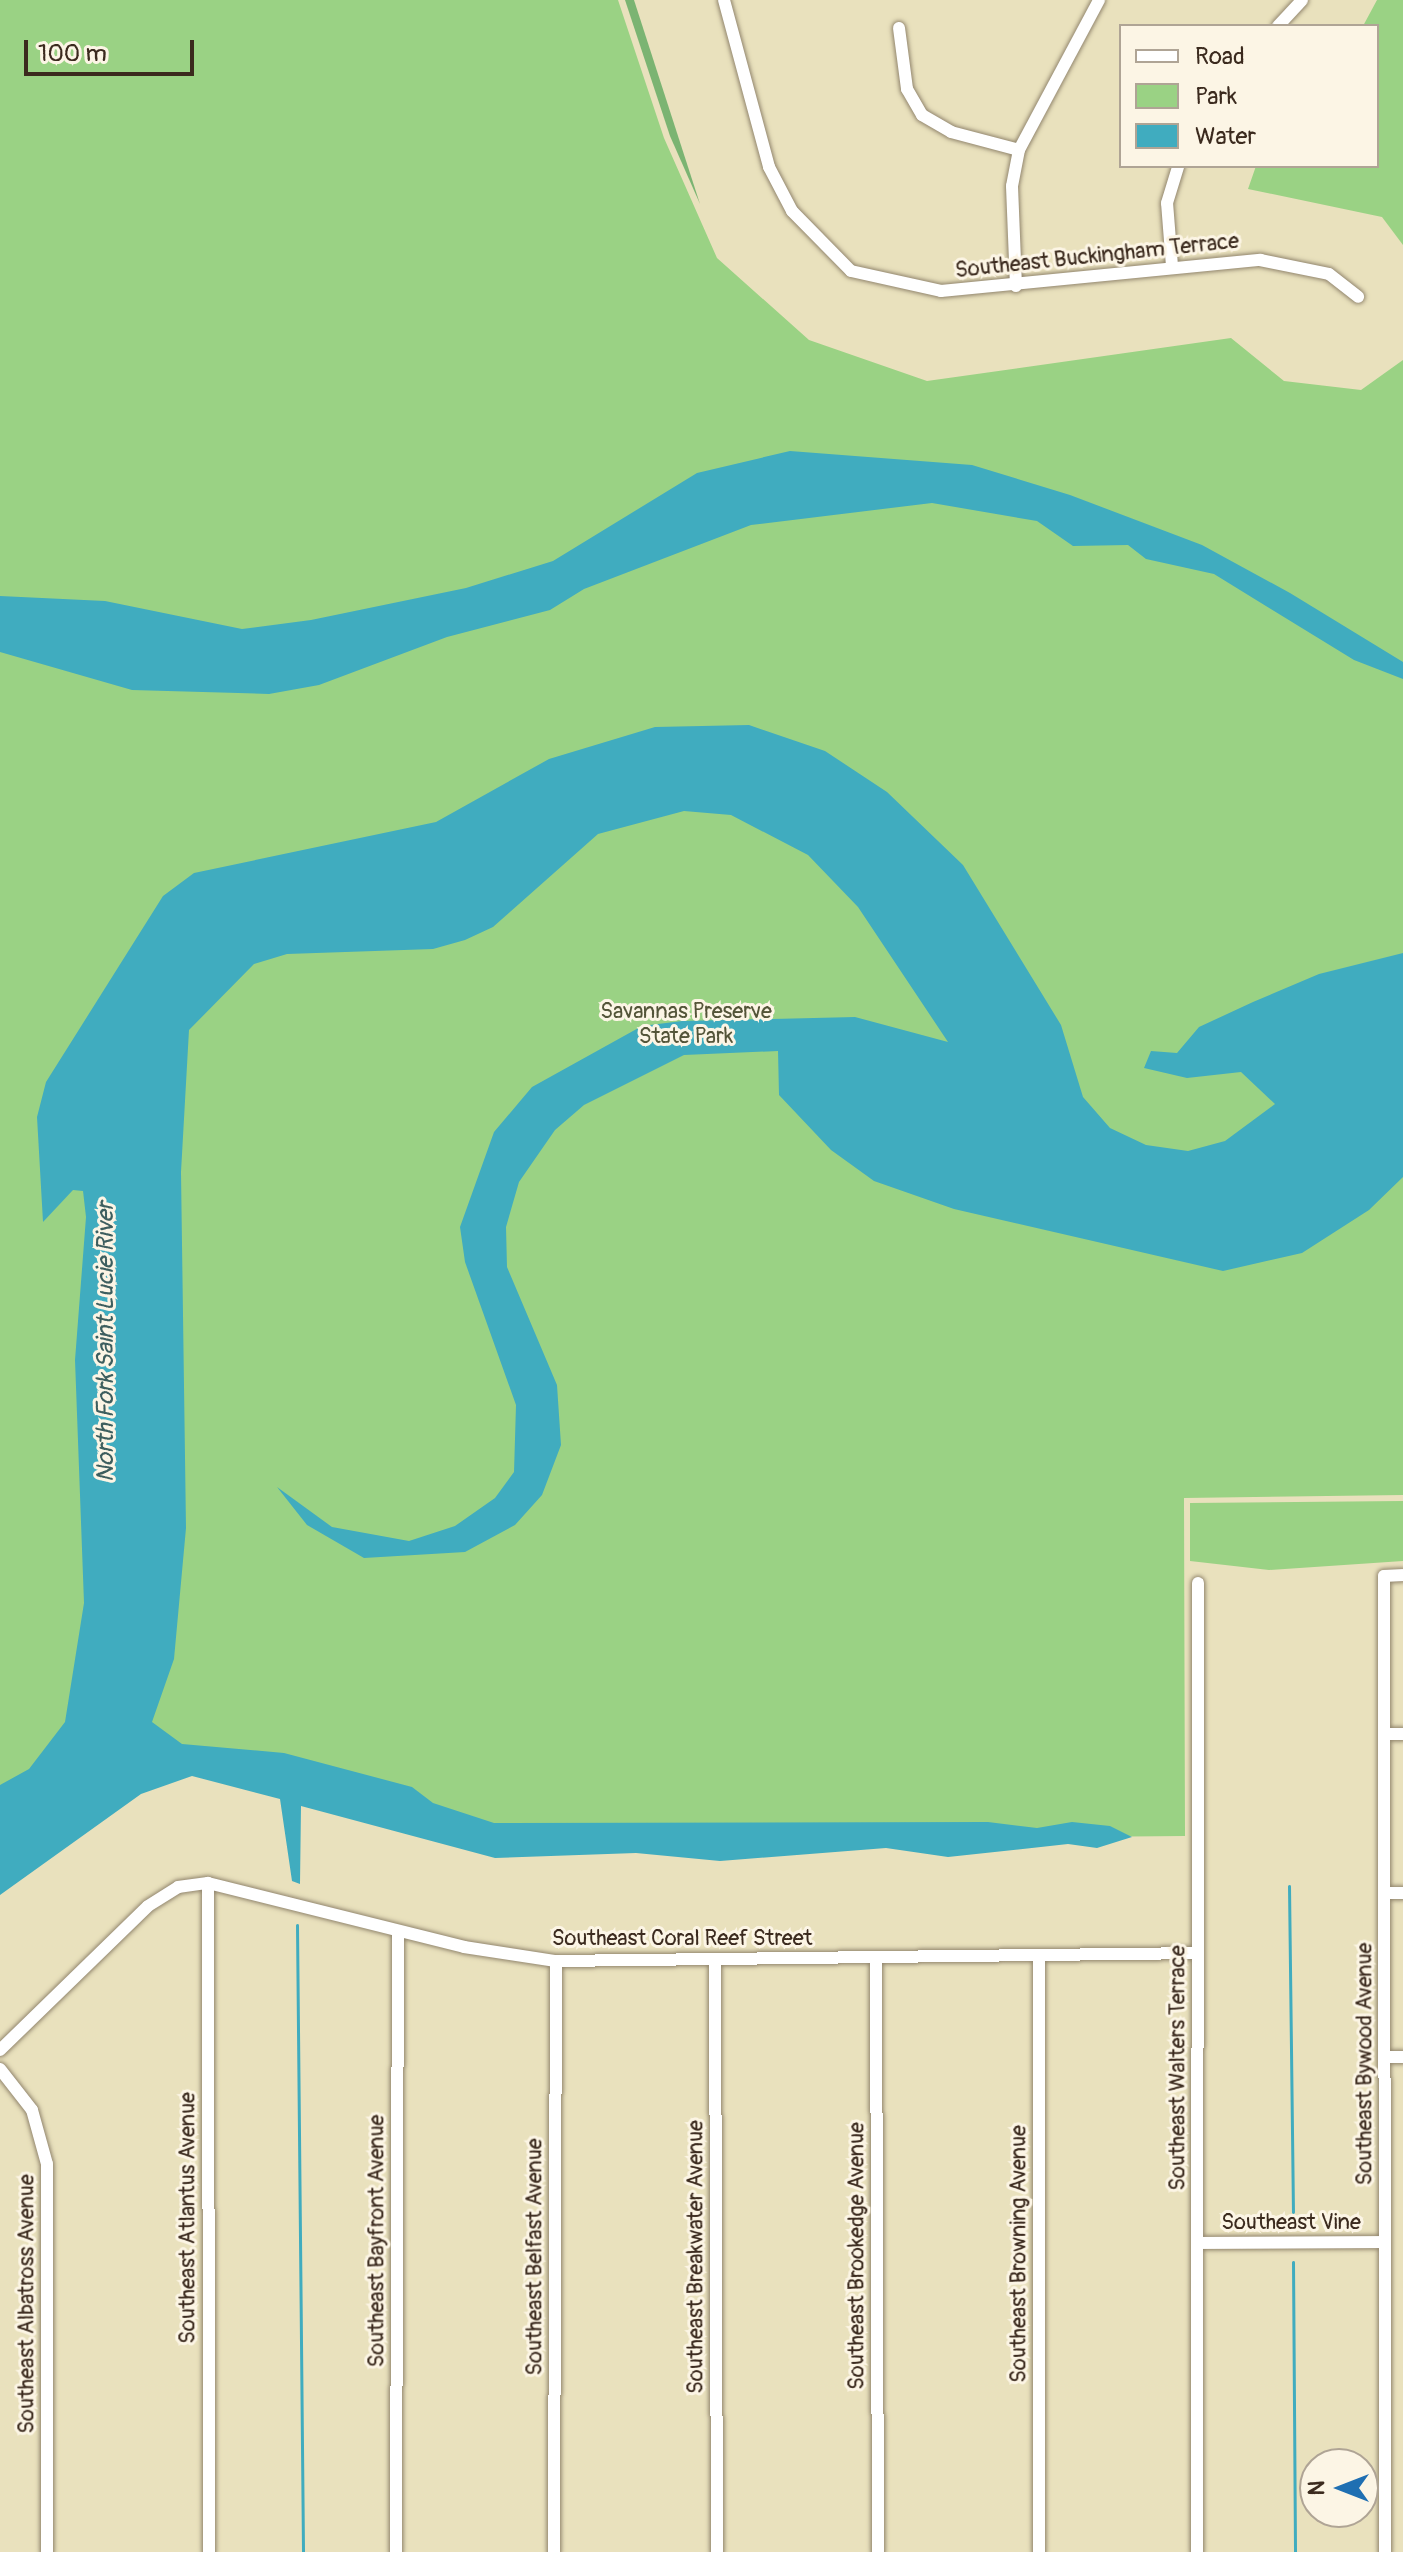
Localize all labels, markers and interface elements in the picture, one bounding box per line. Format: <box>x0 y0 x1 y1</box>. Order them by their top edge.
scale bar <box>28 24 198 74</box>
legend <box>1119 24 1379 168</box>
text: 100 m <box>38 39 107 68</box>
text: Road <box>1195 42 1245 71</box>
text: Park <box>1195 82 1237 111</box>
text: Water <box>1195 122 1256 151</box>
street label: Southeast Buckingham Terrace <box>954 228 1240 284</box>
park label: Savannas Preserve State Park <box>600 998 772 1050</box>
water label: North Fork Saint Lucie River <box>92 1202 120 1482</box>
street label: Southeast Coral Reef Street <box>552 1926 812 1952</box>
street label: Southeast Bywood Avenue <box>1352 1943 1378 2185</box>
street label: Southeast Walters Terrace <box>1165 1945 1191 2191</box>
street label: Southeast Atlantus Avenue <box>175 2092 201 2344</box>
street label: Southeast Bayfront Avenue <box>364 2115 390 2367</box>
street label: Southeast Breakwater Avenue <box>683 2120 709 2394</box>
street label: Southeast Brookedge Avenue <box>844 2122 870 2390</box>
street label: Southeast Browning Avenue <box>1006 2125 1032 2383</box>
street label: Southeast Belfast Avenue <box>522 2138 548 2376</box>
street label: Southeast Albatross Avenue <box>14 2174 40 2434</box>
street label: Southeast Vine <box>1221 2210 1361 2236</box>
north arrow <box>1299 2448 1379 2528</box>
text: N <box>1303 2481 1331 2495</box>

